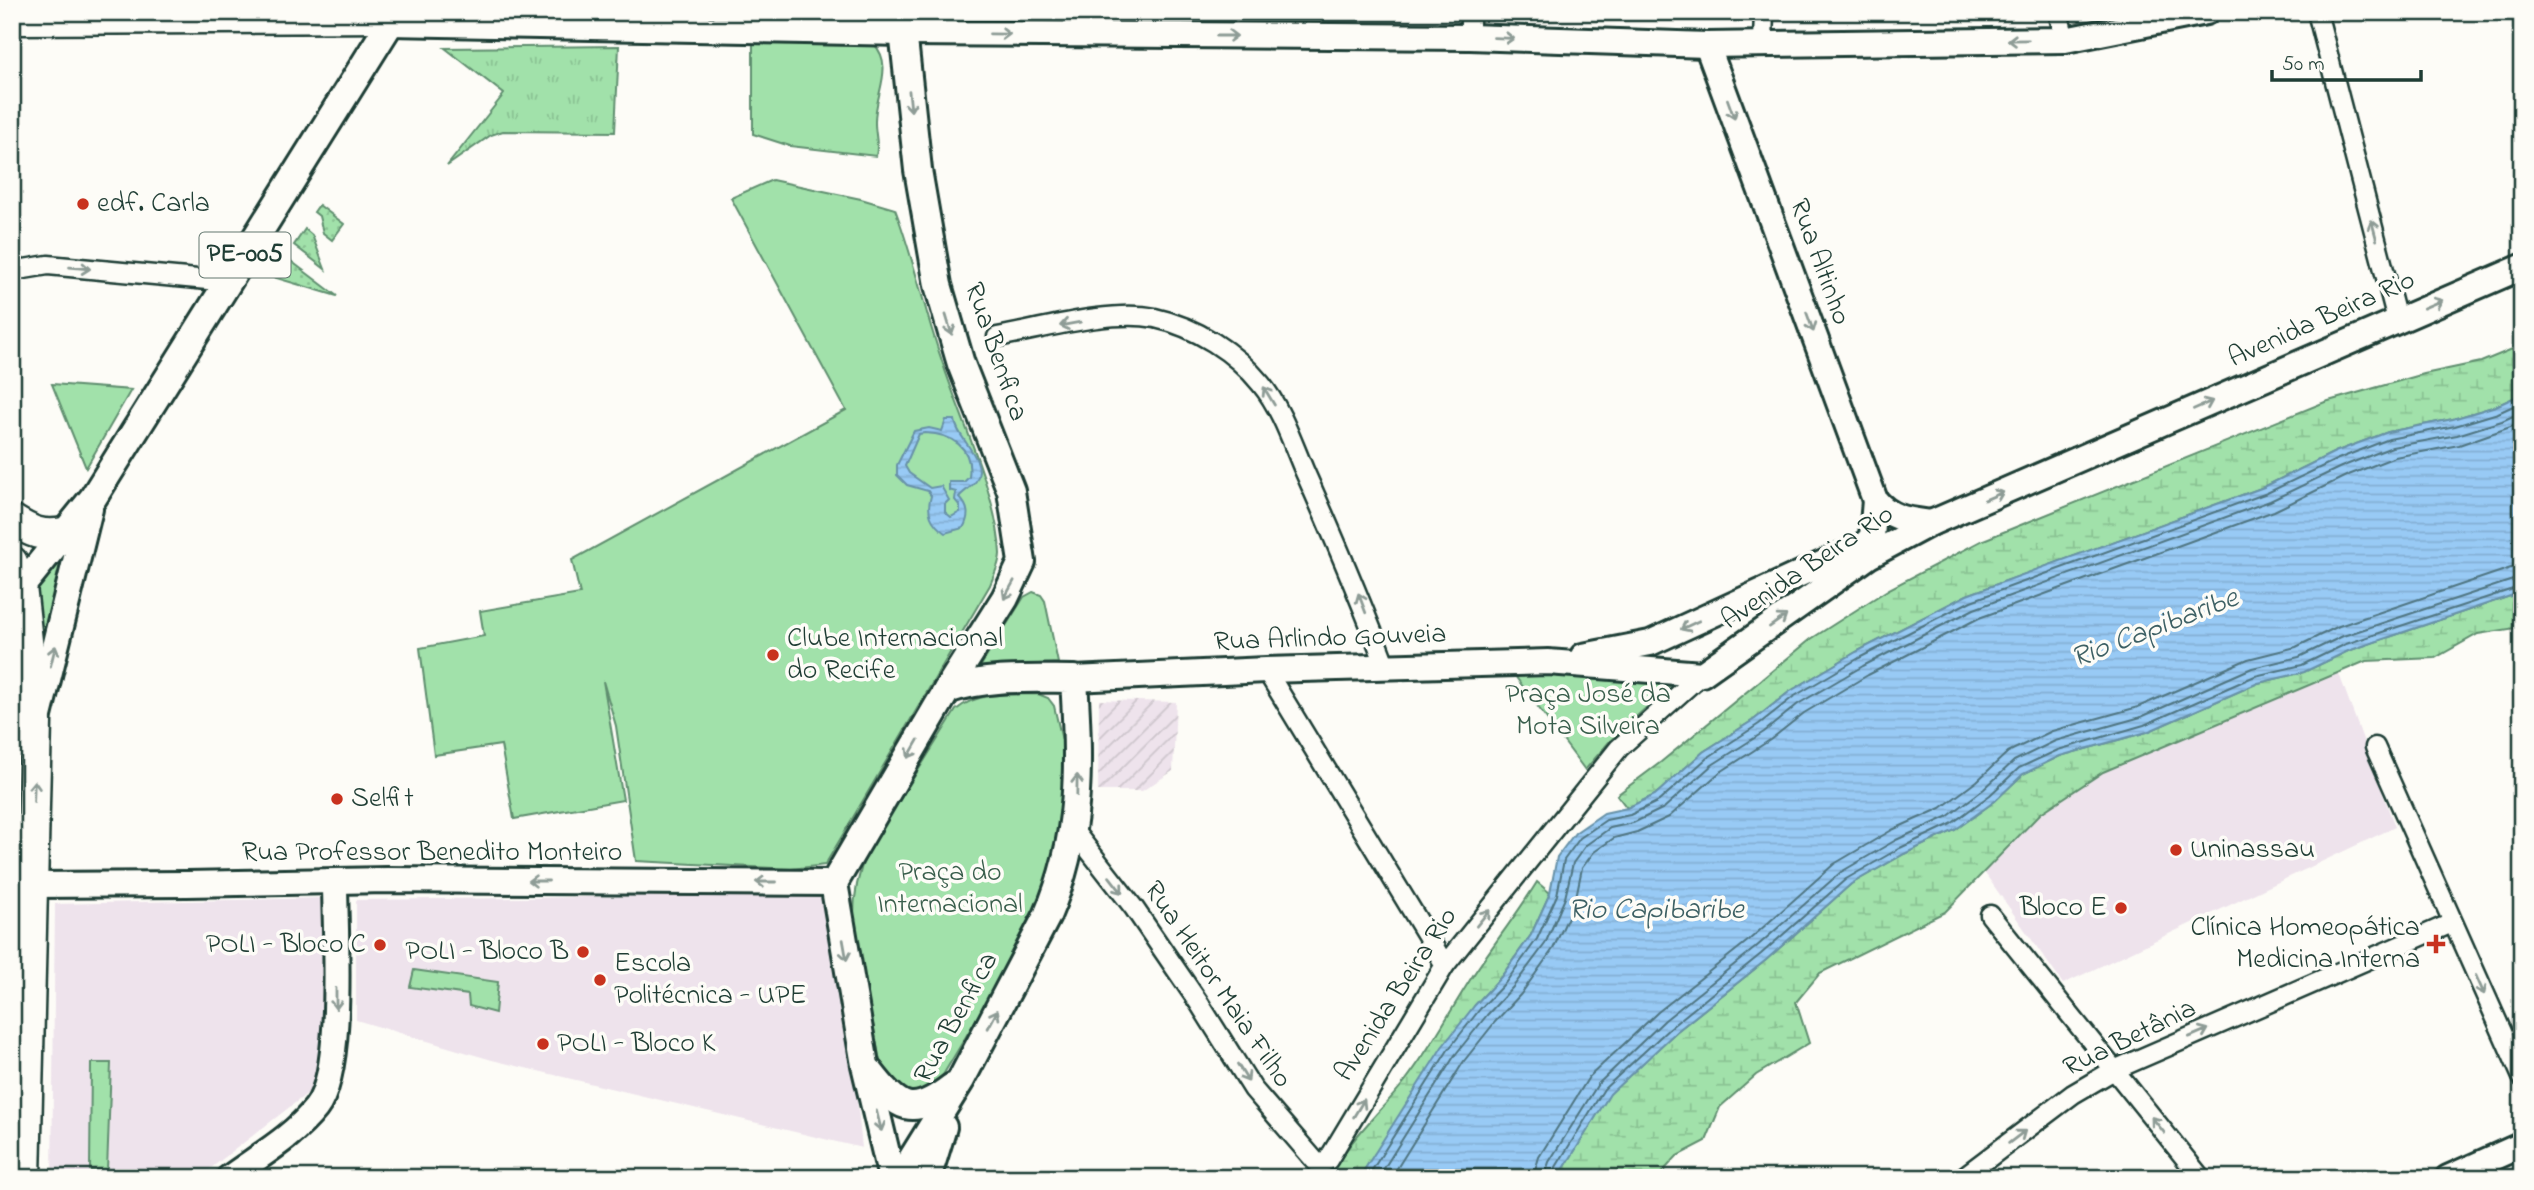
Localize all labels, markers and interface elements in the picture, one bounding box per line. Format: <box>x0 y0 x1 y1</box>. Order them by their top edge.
one-way arrow <box>988 27 1011 40</box>
one-way arrow <box>1216 29 1239 43</box>
one-way arrow <box>1492 32 1515 45</box>
one-way arrow <box>2007 33 2030 47</box>
scale bar <box>2272 38 2420 82</box>
text: 50 m <box>2282 50 2325 80</box>
one-way arrow <box>904 89 917 112</box>
one-way arrow <box>1725 97 1738 119</box>
place label: edf. Carla <box>97 184 210 225</box>
street label: Rua Altinho <box>1777 193 1861 331</box>
marker: edf. Carla <box>75 196 91 212</box>
one-way arrow <box>2366 219 2379 241</box>
road number: PE-005 <box>200 232 290 278</box>
street label: Avenida Beira Rio <box>2222 261 2422 379</box>
one-way arrow <box>68 262 91 275</box>
street label: Rua Benfica <box>952 277 1038 427</box>
one-way arrow <box>2422 297 2444 310</box>
one-way arrow <box>1804 311 1817 333</box>
one-way arrow <box>944 314 957 336</box>
one-way arrow <box>1059 318 1082 331</box>
one-way arrow <box>1261 387 1275 407</box>
one-way arrow <box>2191 398 2213 411</box>
one-way arrow <box>1983 488 2004 501</box>
street label: Avenida Beira Rio <box>1713 495 1903 641</box>
water label: Rio Capibaribe <box>2065 576 2246 681</box>
one-way arrow <box>1002 579 1015 600</box>
one-way arrow <box>1354 593 1367 615</box>
one-way arrow <box>1768 613 1787 628</box>
street label: Rua Arlindo Gouveia <box>1213 614 1447 664</box>
place label: Clube Internacional do Recife <box>787 619 1003 692</box>
one-way arrow <box>1680 619 1701 632</box>
one-way arrow <box>47 645 60 668</box>
marker: Clube Internacional do Recife <box>765 647 781 663</box>
park label: Praça José da Mota Silveira <box>1505 675 1671 748</box>
one-way arrow <box>906 739 920 759</box>
one-way arrow <box>1071 774 1084 797</box>
place label: Selfit <box>351 779 414 820</box>
one-way arrow <box>27 780 41 803</box>
marker: Selfit <box>329 791 345 807</box>
place label: Uninassau <box>2190 830 2315 871</box>
street label: Rua Professor Benedito Monteiro <box>242 833 622 874</box>
marker: Uninassau <box>2168 842 2184 858</box>
park label: Praça do Internacional <box>877 853 1023 926</box>
street label: Rua Heitor Maia Filho <box>1132 873 1302 1097</box>
one-way arrow <box>527 874 550 888</box>
one-way arrow <box>755 875 778 889</box>
one-way arrow <box>1108 875 1123 894</box>
place label: Bloco E <box>2019 888 2107 929</box>
water label: Rio Capibaribe <box>1568 889 1745 933</box>
street label: Avenida Beira Rio <box>1325 900 1469 1090</box>
marker: Bloco E <box>2113 900 2129 916</box>
place label: Clínica Homeopática Medicina Interna <box>2190 908 2420 981</box>
one-way arrow <box>1475 909 1490 927</box>
place label: POLI - Bloco C <box>206 925 366 966</box>
place label: POLI - Bloco B <box>405 932 569 973</box>
marker: Clínica Homeopática Medicina Interna <box>2426 934 2446 954</box>
marker: POLI - Bloco C <box>372 937 388 953</box>
one-way arrow <box>839 938 852 961</box>
marker: POLI - Bloco B <box>575 944 591 960</box>
place label: Escola Politécnica - UPE <box>614 944 806 1017</box>
street label: Rua Benfica <box>904 945 1010 1091</box>
marker: Escola Politécnica - UPE <box>592 972 608 988</box>
one-way arrow <box>2474 974 2487 995</box>
one-way arrow <box>329 987 343 1010</box>
street label: Rua Betânia <box>2057 989 2203 1089</box>
one-way arrow <box>987 1009 1000 1030</box>
place label: POLI - Bloco K <box>557 1024 716 1065</box>
one-way arrow <box>2187 1026 2209 1039</box>
marker: POLI - Bloco K <box>535 1036 551 1052</box>
one-way arrow <box>1237 1063 1251 1083</box>
one-way arrow <box>1352 1099 1366 1119</box>
one-way arrow <box>873 1109 886 1132</box>
one-way arrow <box>2150 1116 2166 1134</box>
one-way arrow <box>2007 1130 2026 1145</box>

